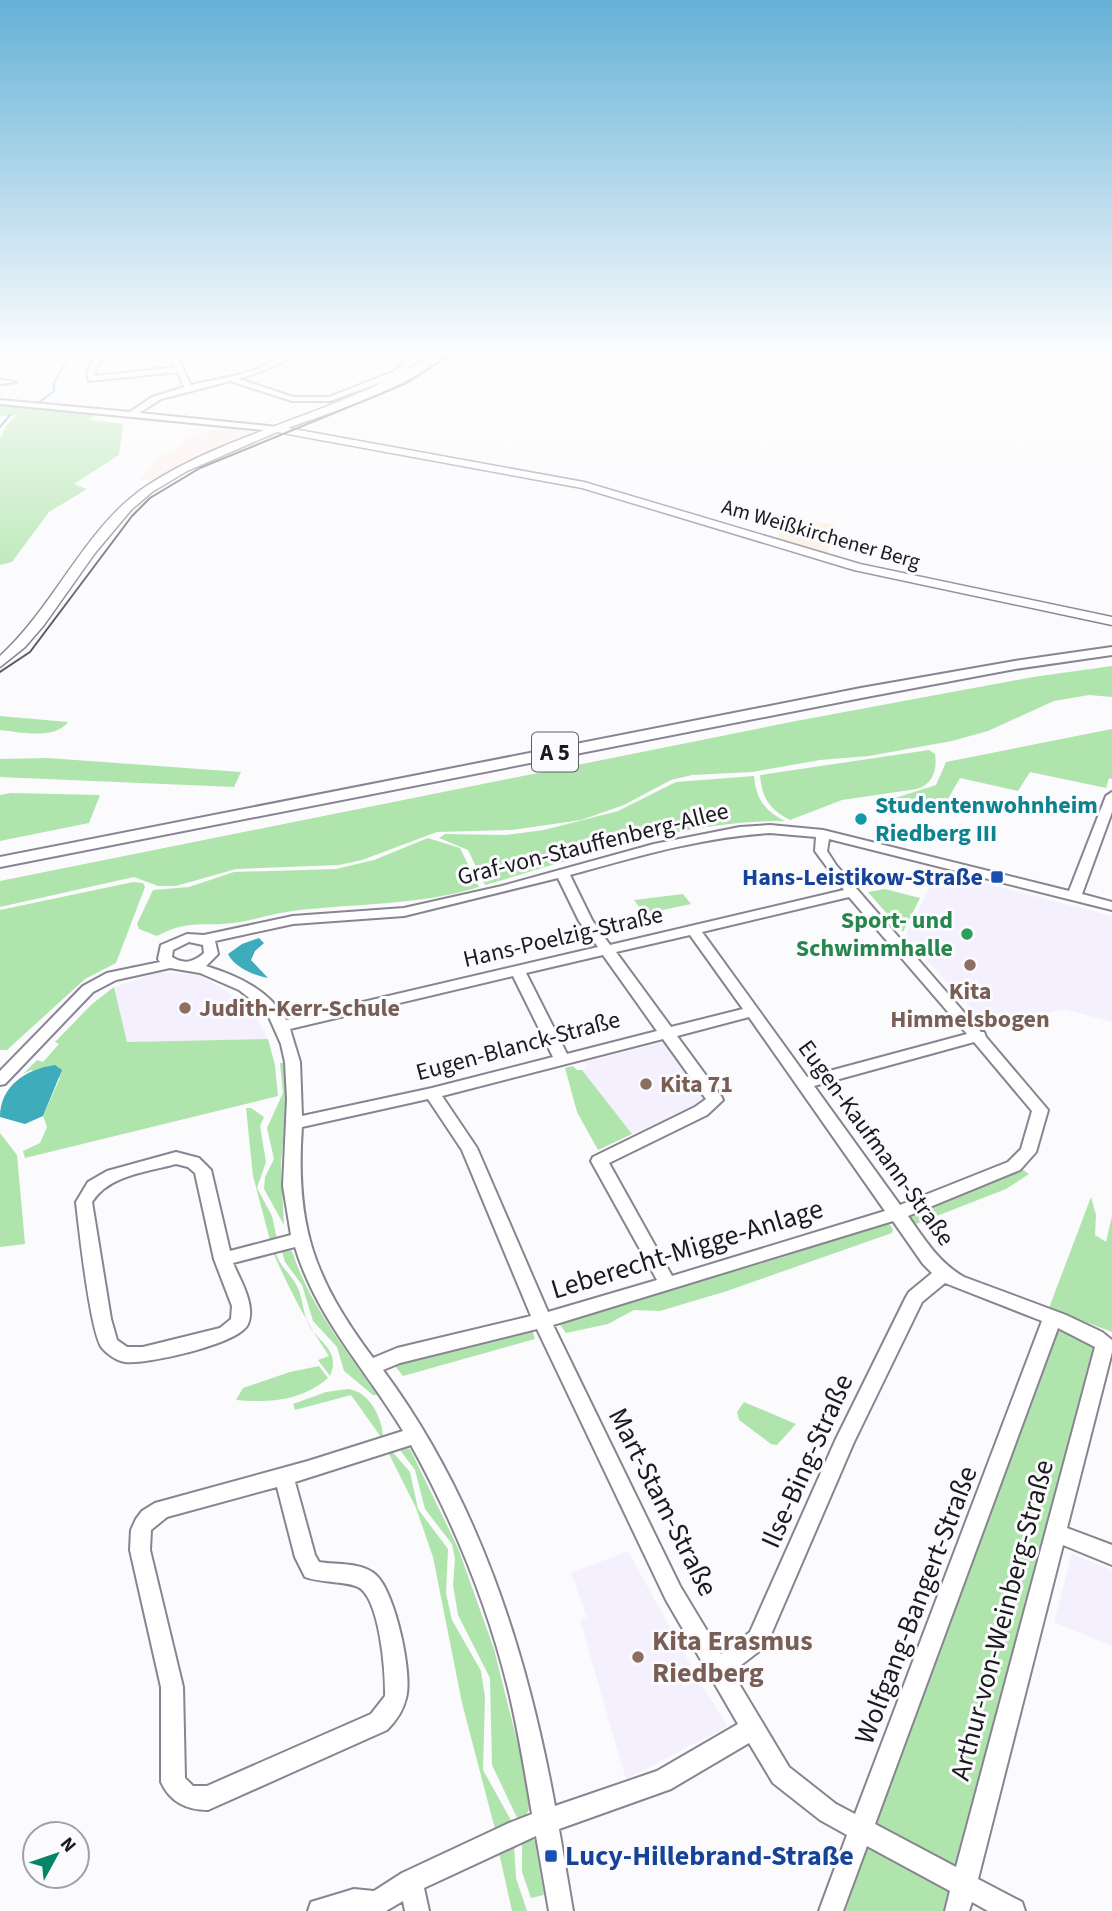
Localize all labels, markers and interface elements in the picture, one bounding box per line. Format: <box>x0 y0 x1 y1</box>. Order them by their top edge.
street label: Am Weißkirchener Berg <box>718 491 924 577</box>
road number: A 5 <box>532 732 578 772</box>
place label: Studentenwohnheim Riedberg III <box>875 788 1098 851</box>
street label: Graf-von-Stauffenberg-Allee <box>454 793 732 895</box>
marker: Studentenwohnheim Riedberg III <box>853 811 869 827</box>
place label: Hans-Leistikow-Straße <box>742 860 983 895</box>
marker: Hans-Leistikow-Straße <box>989 869 1005 885</box>
street label: Hans-Poelzig-Straße <box>460 897 666 977</box>
place label: Sport- und Schwimmhalle <box>796 903 953 966</box>
marker: Sport- und Schwimmhalle <box>959 926 975 942</box>
marker: Kita Himmelsbogen <box>962 957 978 973</box>
place label: Kita Himmelsbogen <box>890 974 1050 1037</box>
place label: Judith-Kerr-Schule <box>199 991 400 1026</box>
marker: Judith-Kerr-Schule <box>177 1000 193 1016</box>
street label: Eugen-Blanck-Straße <box>412 1002 624 1090</box>
street label: Eugen-Kaufmann-Straße <box>789 1033 963 1253</box>
place label: Kita 71 <box>660 1067 733 1102</box>
marker: Kita 71 <box>638 1076 654 1092</box>
street label: Leberecht-Migge-Anlage <box>546 1189 828 1309</box>
street label: Ilse-Bing-Straße <box>751 1367 863 1555</box>
street label: Mart-Stam-Straße <box>598 1401 728 1603</box>
street label: Arthur-von-Weinberg-Straße <box>940 1455 1064 1785</box>
street label: Wolfgang-Bangert-Straße <box>844 1460 988 1750</box>
place label: Kita Erasmus Riedberg <box>652 1621 813 1693</box>
marker: Kita Erasmus Riedberg <box>630 1649 646 1665</box>
north arrow <box>21 1820 91 1890</box>
text: N <box>53 1832 82 1859</box>
place label: Lucy-Hillebrand-Straße <box>565 1836 854 1876</box>
marker: Lucy-Hillebrand-Straße <box>543 1848 559 1864</box>

